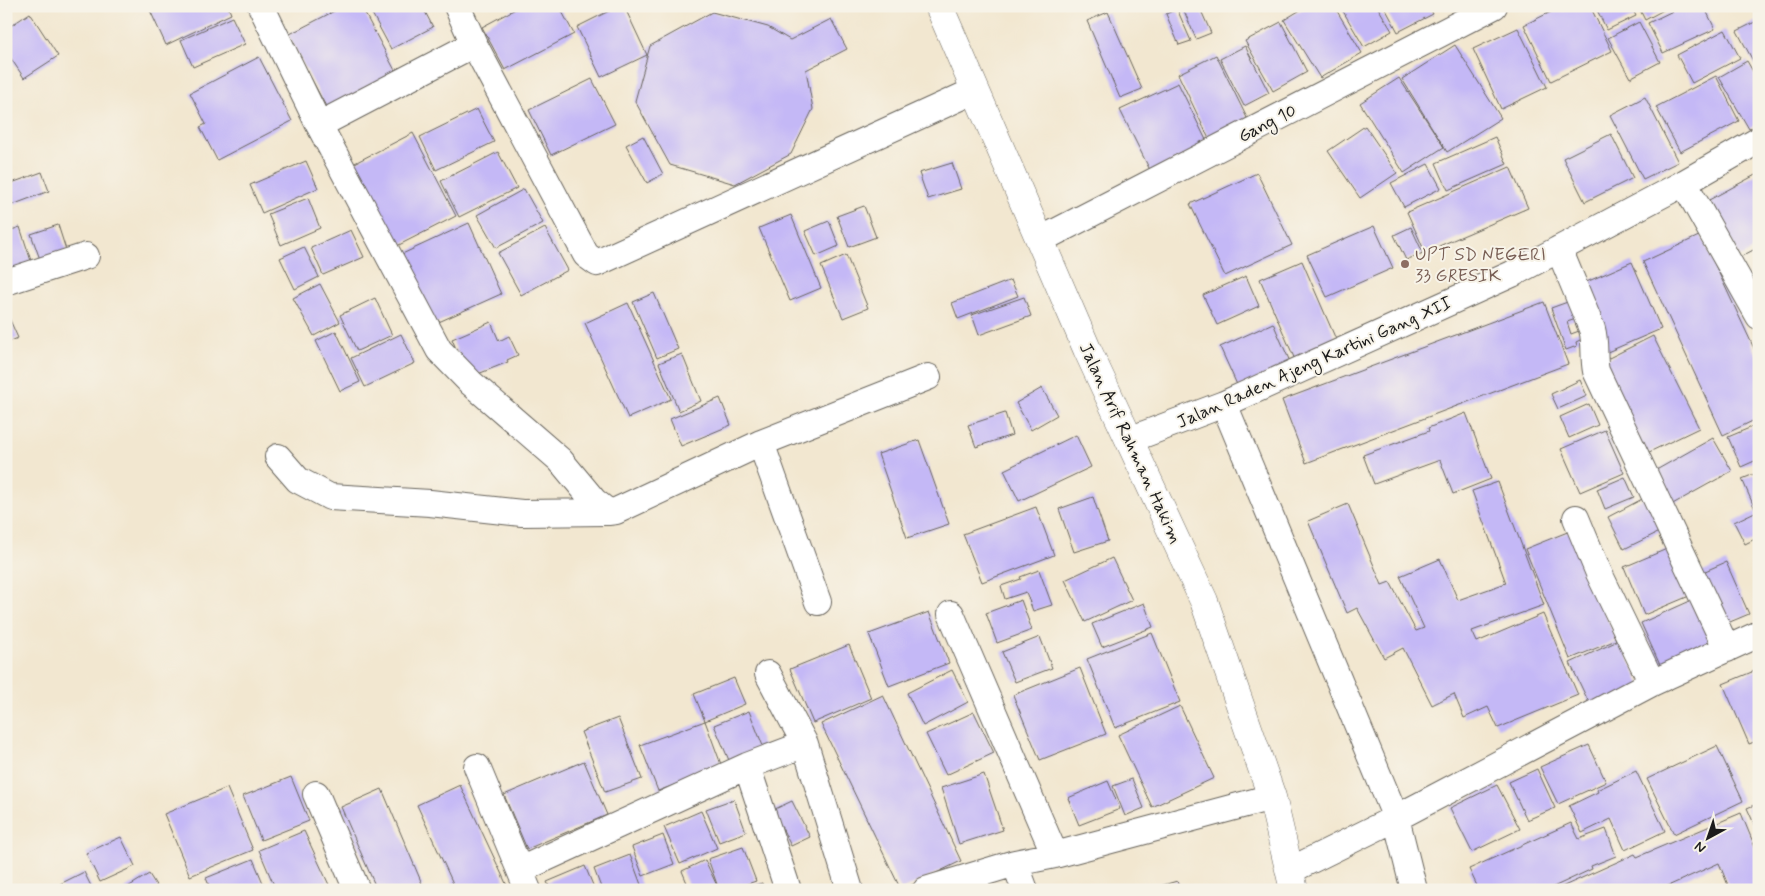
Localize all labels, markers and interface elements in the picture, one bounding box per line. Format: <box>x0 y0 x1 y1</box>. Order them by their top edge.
street label: Gang 10 <box>1234 99 1301 150</box>
place label: UPT SD NEGERI 33 GRESIK <box>1415 243 1546 288</box>
marker: UPT SD NEGERI 33 GRESIK <box>1399 258 1411 270</box>
street label: Jalan Raden Ajeng Kartini Gang XII <box>1173 291 1456 436</box>
street label: Jalan Arif Rahman Hakim <box>1073 339 1187 548</box>
north arrow <box>1682 814 1732 864</box>
text: N <box>1691 837 1710 857</box>

